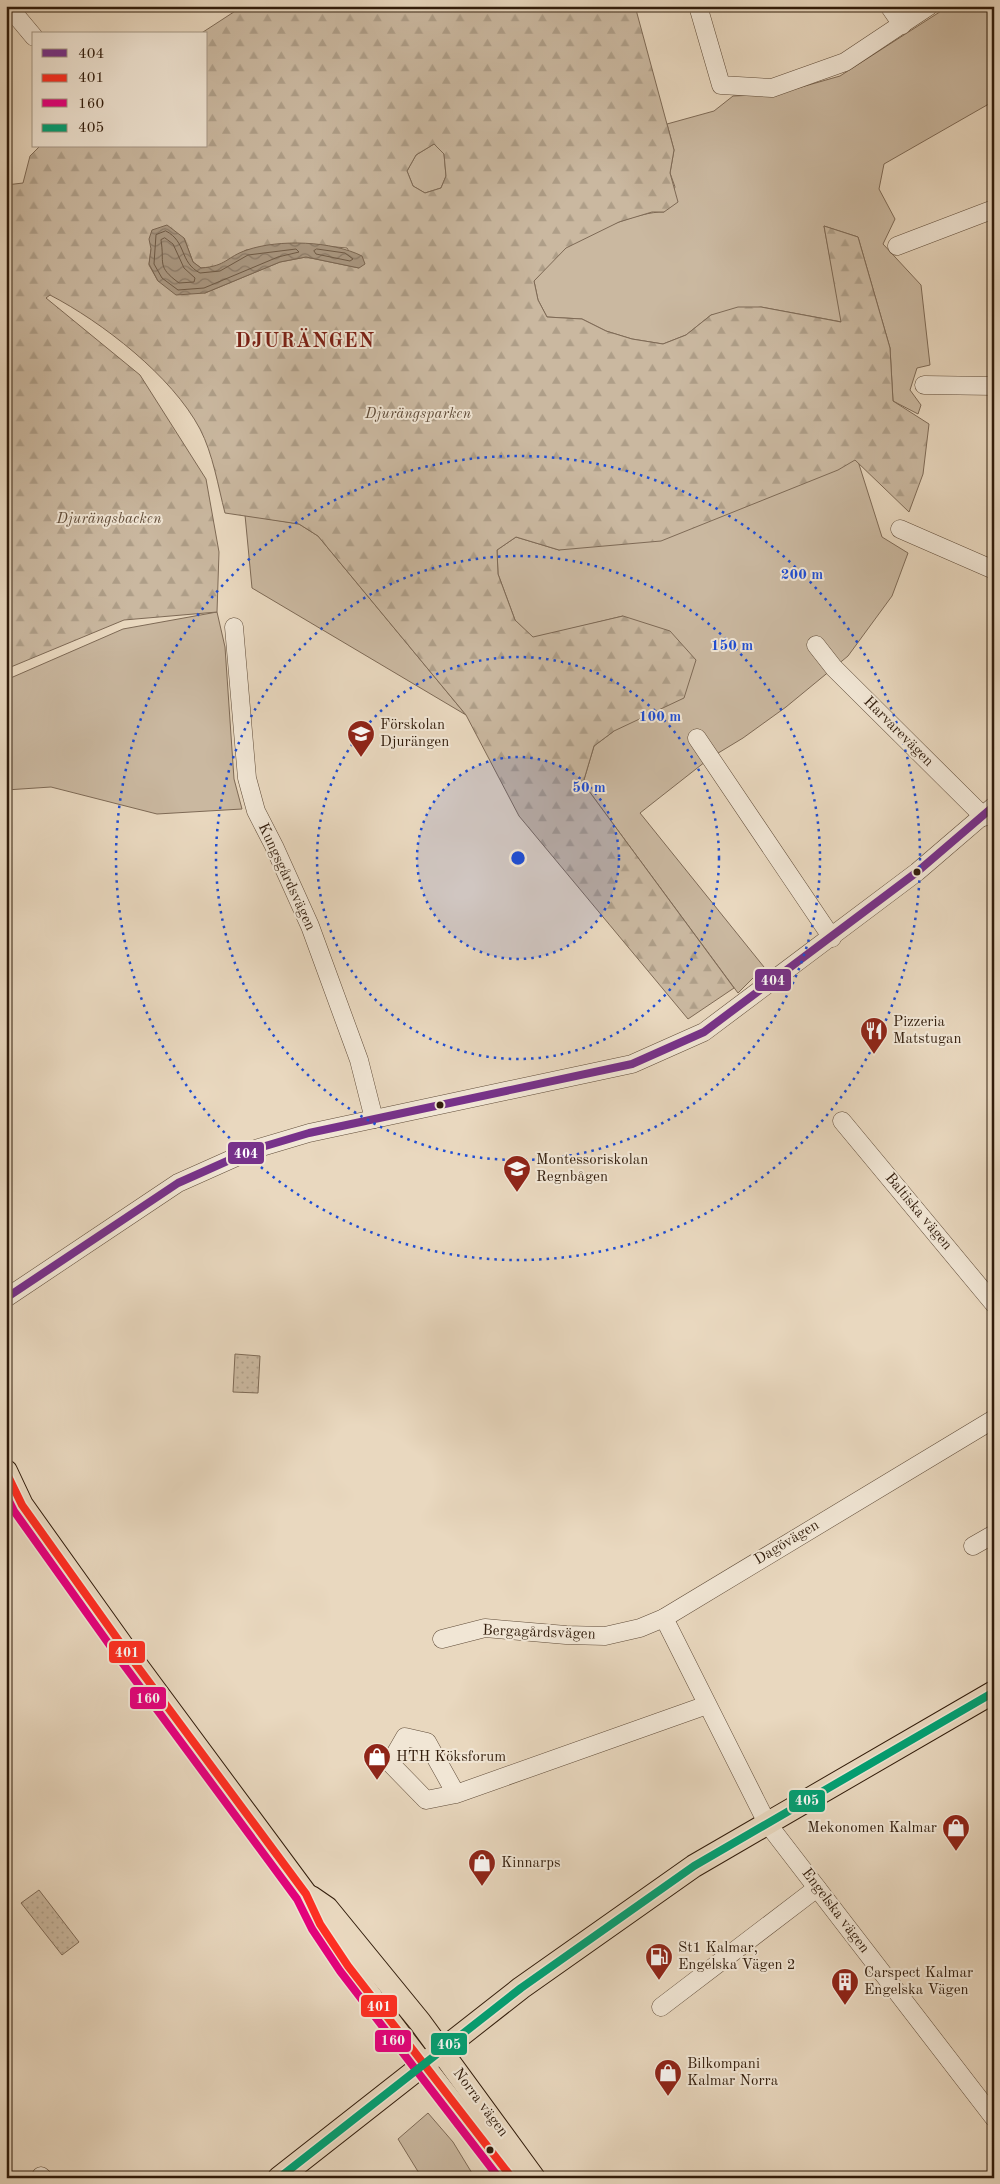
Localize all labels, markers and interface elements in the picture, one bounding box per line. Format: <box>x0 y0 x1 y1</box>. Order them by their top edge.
legend <box>32 32 208 148</box>
text: 404 <box>78 47 104 62</box>
text: 401 <box>78 71 104 86</box>
text: 160 <box>78 97 104 112</box>
text: 405 <box>78 121 104 136</box>
district label: DJURÄNGEN <box>235 328 375 352</box>
park label: Djurängsparken <box>364 407 471 422</box>
park label: Djurängsbacken <box>56 512 162 527</box>
text: 200 m <box>781 568 823 583</box>
text: 150 m <box>711 639 753 654</box>
street label: Harvarevägen <box>860 694 936 770</box>
text: 100 m <box>639 710 681 725</box>
place label: Förskolan Djurängen <box>380 718 449 750</box>
school or university icon: Förskolan Djurängen <box>346 719 376 758</box>
text: 50 m <box>572 781 606 796</box>
street label: Kungsgårdsvägen <box>255 821 317 933</box>
centre of rings <box>509 849 527 867</box>
unlabelled marker <box>912 867 922 877</box>
line badge: 404 <box>754 968 792 992</box>
text: 404 <box>761 974 785 988</box>
place label: Pizzeria Matstugan <box>893 1015 962 1047</box>
restaurant icon: Pizzeria Matstugan <box>859 1016 889 1055</box>
unlabelled marker <box>435 1100 445 1110</box>
line badge: 404 <box>227 1141 265 1165</box>
text: 404 <box>234 1147 258 1161</box>
place label: Montessoriskolan Regnbågen <box>536 1153 648 1185</box>
school or university icon: Montessoriskolan Regnbågen <box>502 1154 532 1193</box>
street label: Baltiska vägen <box>882 1171 954 1253</box>
street label: Dagövägen <box>752 1518 822 1568</box>
street label: Bergagårdsvägen <box>482 1624 596 1642</box>
line badge: 401 <box>108 1640 146 1664</box>
text: 401 <box>115 1646 139 1660</box>
line badge: 160 <box>129 1686 167 1710</box>
text: 160 <box>136 1692 160 1706</box>
shop icon: HTH Köksforum <box>362 1742 392 1781</box>
place label: HTH Köksforum <box>396 1750 506 1765</box>
line badge: 405 <box>788 1789 826 1813</box>
text: 405 <box>795 1794 819 1808</box>
shop icon: Mekonomen Kalmar <box>941 1813 971 1852</box>
place label: Mekonomen Kalmar <box>807 1821 937 1836</box>
shop icon: Kinnarps <box>467 1848 497 1887</box>
place label: Kinnarps <box>501 1856 560 1871</box>
street label: Engelska vägen <box>798 1866 872 1956</box>
place label: St1 Kalmar, Engelska Vägen 2 <box>678 1941 796 1973</box>
fuel station icon: St1 Kalmar, Engelska Vägen 2 <box>644 1942 674 1981</box>
place label: Carspect Kalmar Engelska Vägen <box>864 1966 973 1998</box>
building icon: Carspect Kalmar Engelska Vägen <box>830 1967 860 2006</box>
line badge: 401 <box>360 1994 398 2018</box>
text: 401 <box>367 2000 391 2014</box>
line badge: 160 <box>374 2029 412 2053</box>
line badge: 405 <box>430 2032 468 2056</box>
text: 160 <box>381 2034 405 2048</box>
text: 405 <box>437 2038 461 2052</box>
place label: Bilkompani Kalmar Norra <box>687 2057 779 2089</box>
shop icon: Bilkompani Kalmar Norra <box>653 2058 683 2097</box>
street label: Norra vägen <box>450 2066 510 2140</box>
unlabelled marker <box>485 2145 495 2155</box>

